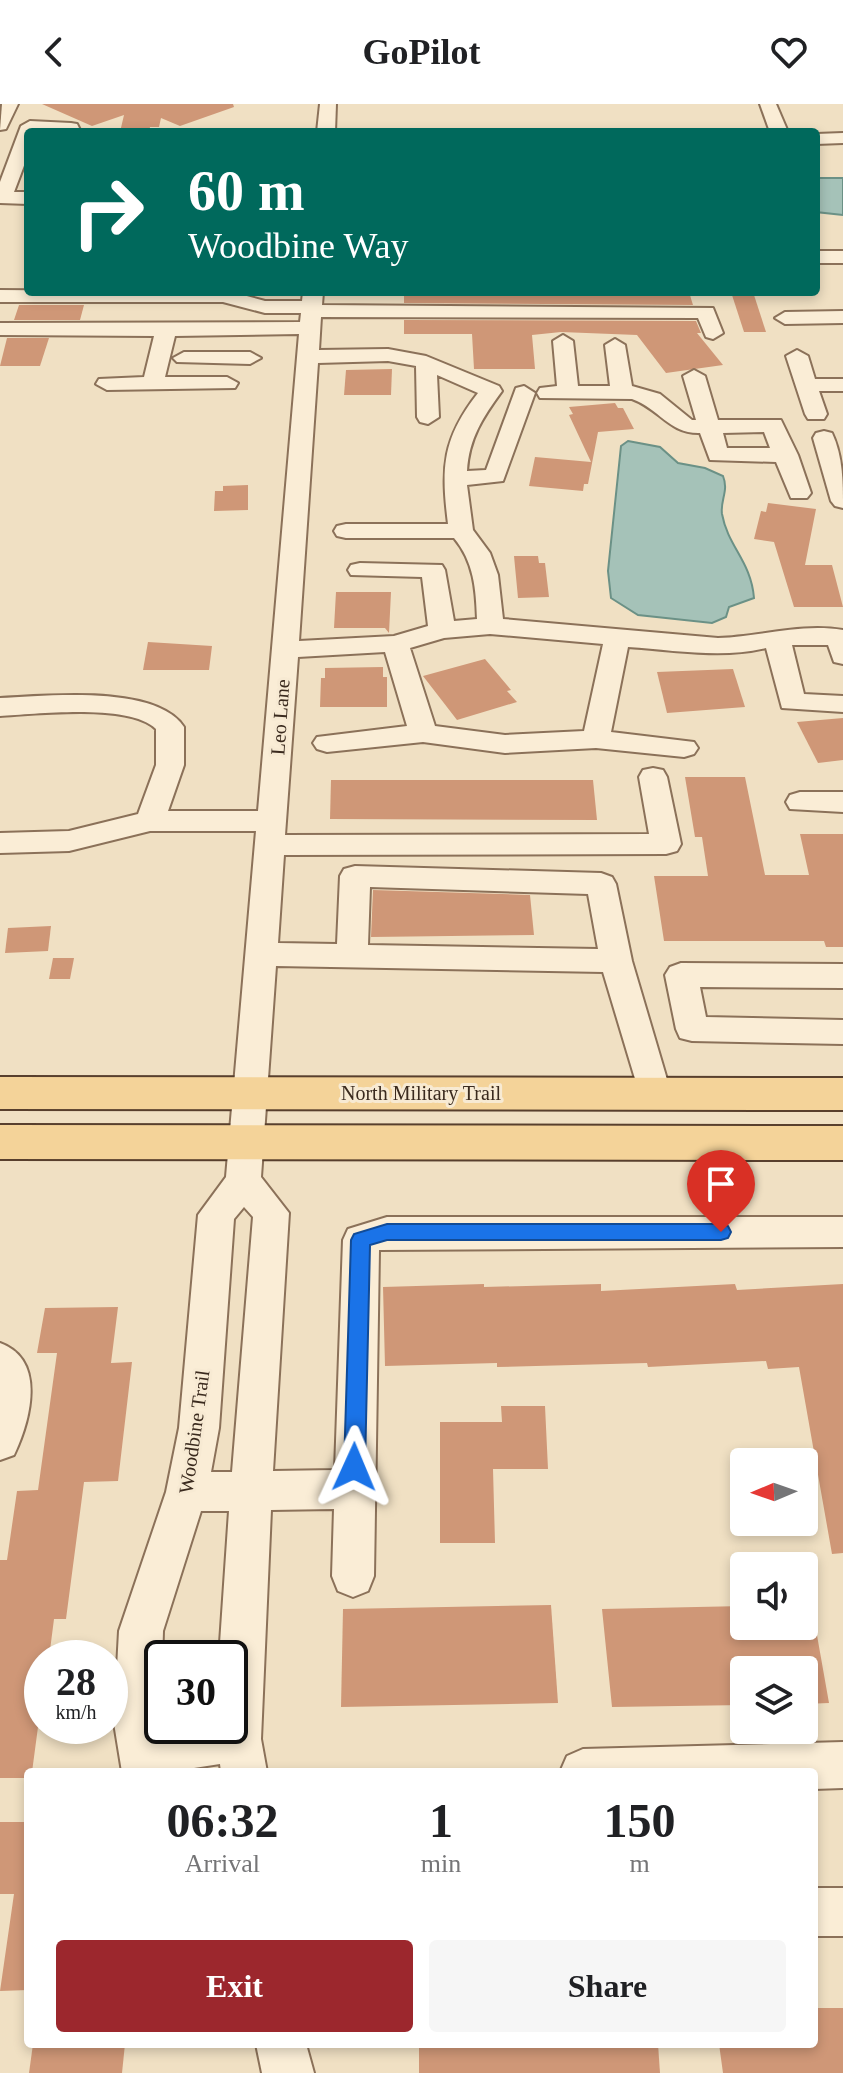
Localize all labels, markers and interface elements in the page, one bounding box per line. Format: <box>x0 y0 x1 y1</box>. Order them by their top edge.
icon: back <box>32 30 76 74</box>
icon: heart <box>767 30 811 74</box>
text: GoPilot <box>363 32 480 72</box>
icon: right <box>56 160 160 264</box>
text: 60 m <box>188 160 305 222</box>
text: Woodbine Way <box>188 226 409 266</box>
street label: Leo Lane <box>266 678 294 756</box>
street label: North Military Trail <box>341 1082 501 1105</box>
pin <box>687 1150 755 1232</box>
icon: arrive <box>699 1162 743 1206</box>
street label: Woodbine Trail <box>174 1368 214 1495</box>
position arrow <box>312 1425 396 1509</box>
north arrow <box>730 1448 818 1536</box>
map controls <box>730 1448 818 1744</box>
button: sound <box>730 1552 818 1640</box>
speed limit sign: 30 <box>144 1640 248 1744</box>
button: layers <box>730 1656 818 1744</box>
text: 28 <box>56 1659 96 1704</box>
text: km/h <box>55 1701 97 1723</box>
text: 06:32 <box>166 1794 278 1847</box>
text: 1 <box>429 1794 453 1847</box>
text: 150 <box>604 1794 676 1847</box>
text: Arrival <box>185 1849 260 1878</box>
text: min <box>421 1849 461 1878</box>
text: m <box>629 1849 650 1878</box>
button: Exit <box>56 1940 413 2032</box>
button: Share <box>429 1940 786 2032</box>

